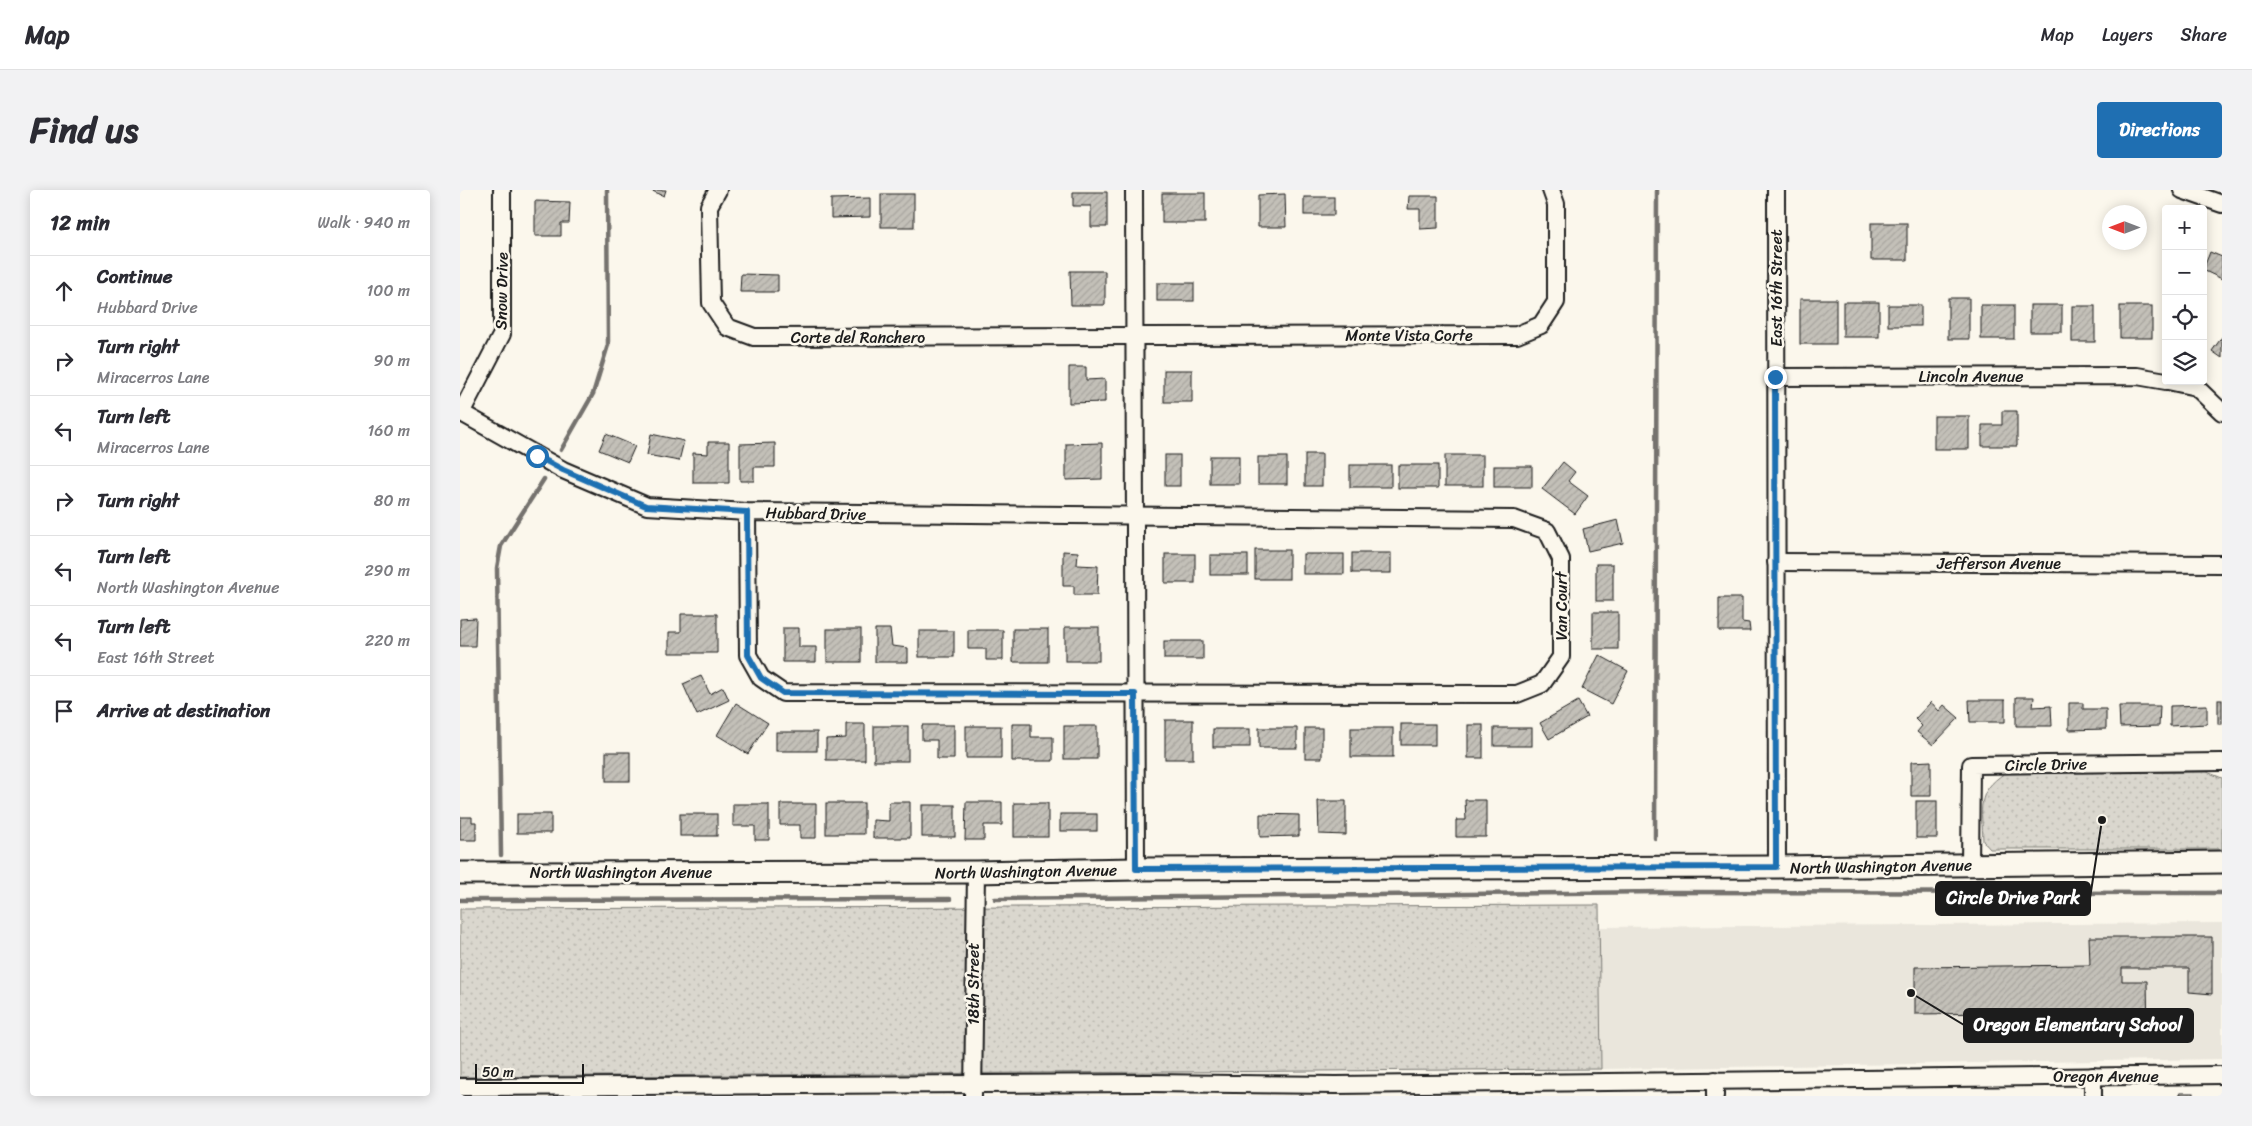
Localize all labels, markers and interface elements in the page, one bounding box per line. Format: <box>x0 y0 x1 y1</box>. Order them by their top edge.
text: Map <box>25 14 69 56</box>
text: Map <box>2041 19 2074 51</box>
text: Layers <box>2102 19 2153 51</box>
text: Share <box>2181 19 2227 51</box>
text: Find us <box>30 99 138 161</box>
button: Directions <box>2097 102 2222 158</box>
text: 12 min <box>50 204 110 242</box>
north arrow <box>2102 205 2147 250</box>
map controls <box>2162 205 2207 385</box>
button: + <box>2162 205 2207 250</box>
text: Walk · 940 m <box>318 208 410 237</box>
street label: East 16th Street <box>1762 229 1791 347</box>
button: − <box>2162 250 2207 295</box>
street label: Snow Drive <box>486 252 517 330</box>
text: Continue <box>97 260 173 293</box>
text: 100 m <box>366 276 410 305</box>
icon: ahead <box>50 277 78 305</box>
text: Hubbard Drive <box>97 293 198 322</box>
button: locate <box>2162 295 2207 340</box>
street label: Monte Vista Corte <box>1345 321 1473 350</box>
street label: Corte del Ranchero <box>791 323 925 352</box>
text: Turn right <box>97 330 179 363</box>
button: layers <box>2162 340 2207 385</box>
text: 90 m <box>374 346 410 375</box>
icon: right <box>50 347 78 375</box>
street label: Lincoln Avenue <box>1918 362 2024 391</box>
text: Miracerros Lane <box>97 363 209 392</box>
route end <box>1764 366 1787 389</box>
text: Turn left <box>97 400 170 433</box>
text: 160 m <box>367 416 410 445</box>
icon: left <box>50 417 78 445</box>
text: Miracerros Lane <box>97 433 209 462</box>
route start <box>526 445 549 468</box>
text: Turn right <box>97 484 179 517</box>
text: 80 m <box>374 486 410 515</box>
icon: right <box>50 487 78 515</box>
street label: Hubbard Drive <box>765 498 867 529</box>
text: Turn left <box>97 540 170 573</box>
street label: Jefferson Avenue <box>1936 549 2061 578</box>
text: 290 m <box>364 556 410 585</box>
icon: left <box>50 557 78 585</box>
street label: Van Court <box>1547 571 1576 640</box>
text: North Washington Avenue <box>97 573 279 602</box>
text: Turn left <box>97 610 170 643</box>
text: 220 m <box>365 626 410 655</box>
icon: left <box>50 627 78 655</box>
text: East 16th Street <box>97 643 214 672</box>
text: Arrive at destination <box>97 694 270 727</box>
icon: arrive <box>50 697 78 725</box>
street label: Circle Drive <box>2005 749 2087 780</box>
street label: North Washington Avenue <box>1790 850 1972 883</box>
street label: North Washington Avenue <box>935 855 1117 888</box>
street label: North Washington Avenue <box>530 858 712 887</box>
callout: Circle Drive Park <box>1936 882 2090 915</box>
text: Circle Drive Park <box>1945 882 2080 914</box>
street label: 18th Street <box>959 943 988 1025</box>
callout: Oregon Elementary School <box>1964 1009 2193 1042</box>
text: Oregon Elementary School <box>1974 1009 2183 1041</box>
text: 50 m <box>482 1060 514 1085</box>
scale bar <box>475 1061 584 1084</box>
street label: Oregon Avenue <box>2053 1062 2159 1091</box>

